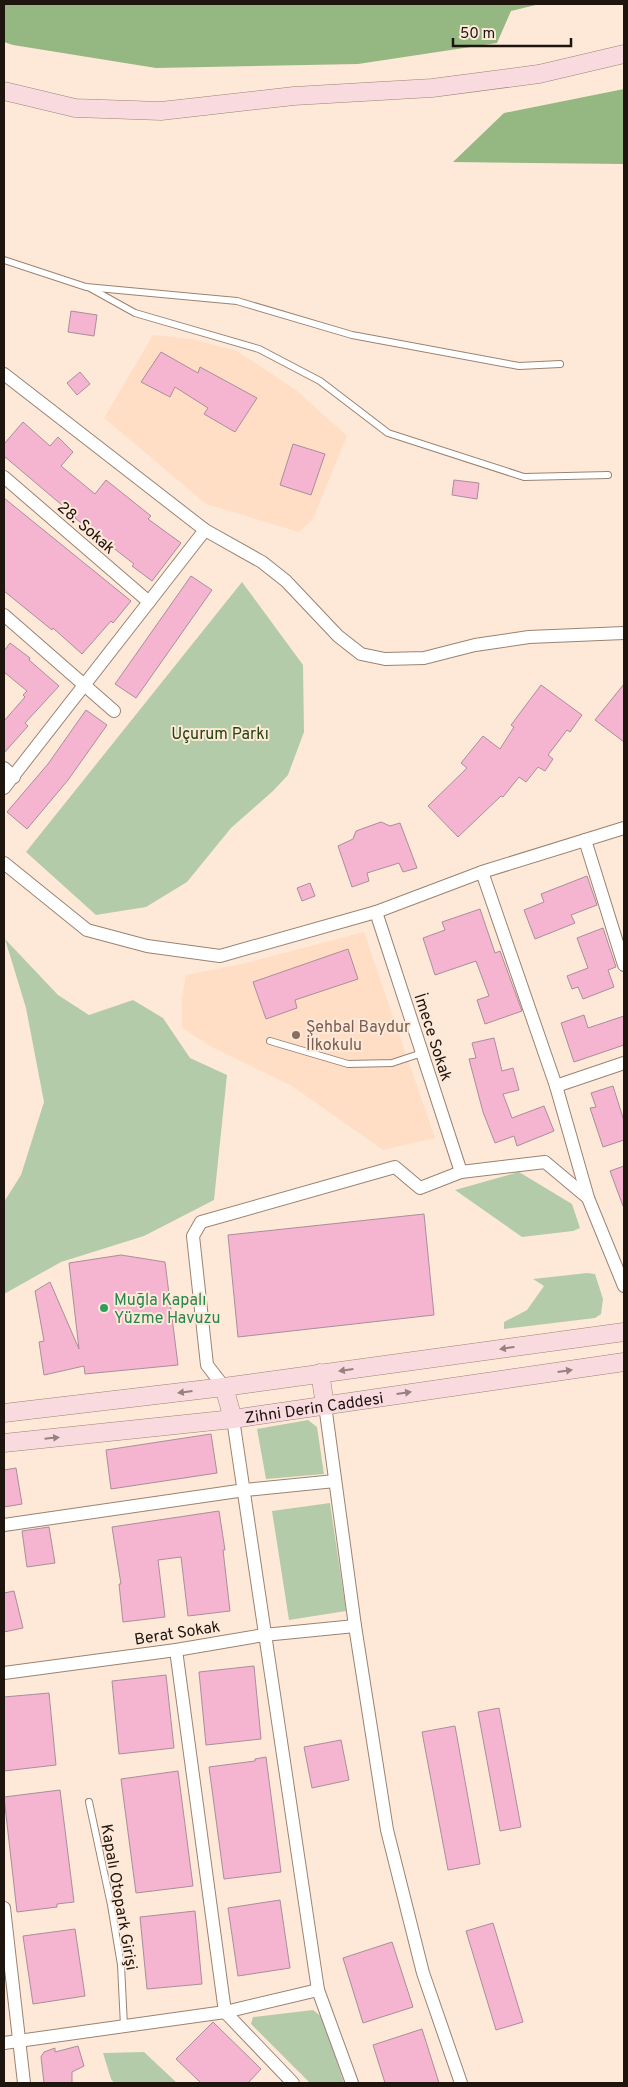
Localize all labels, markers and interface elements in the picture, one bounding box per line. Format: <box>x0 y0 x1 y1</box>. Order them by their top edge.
scale bar <box>453 15 570 47</box>
text: 50 m <box>460 25 495 44</box>
street label: 28. Sokak <box>53 498 119 559</box>
park label: Uçurum Parkı <box>171 725 269 745</box>
street label: İmece Sokak <box>409 991 457 1084</box>
place label: Şehbal Baydur İlkokulu <box>306 1018 410 1056</box>
marker: Şehbal Baydur İlkokulu <box>290 1029 302 1041</box>
place label: Muğla Kapalı Yüzme Havuzu <box>114 1291 221 1329</box>
marker: Muğla Kapalı Yüzme Havuzu <box>98 1302 110 1314</box>
one-way arrow <box>498 1344 514 1352</box>
one-way arrow <box>337 1366 353 1374</box>
one-way arrow <box>558 1366 574 1374</box>
one-way arrow <box>176 1388 192 1396</box>
street label: Zihni Derin Caddesi <box>243 1389 385 1429</box>
one-way arrow <box>397 1389 413 1397</box>
one-way arrow <box>45 1434 61 1442</box>
street label: Berat Sokak <box>133 1617 222 1651</box>
street label: Kapalı Otopark Girişi <box>95 1823 141 1972</box>

